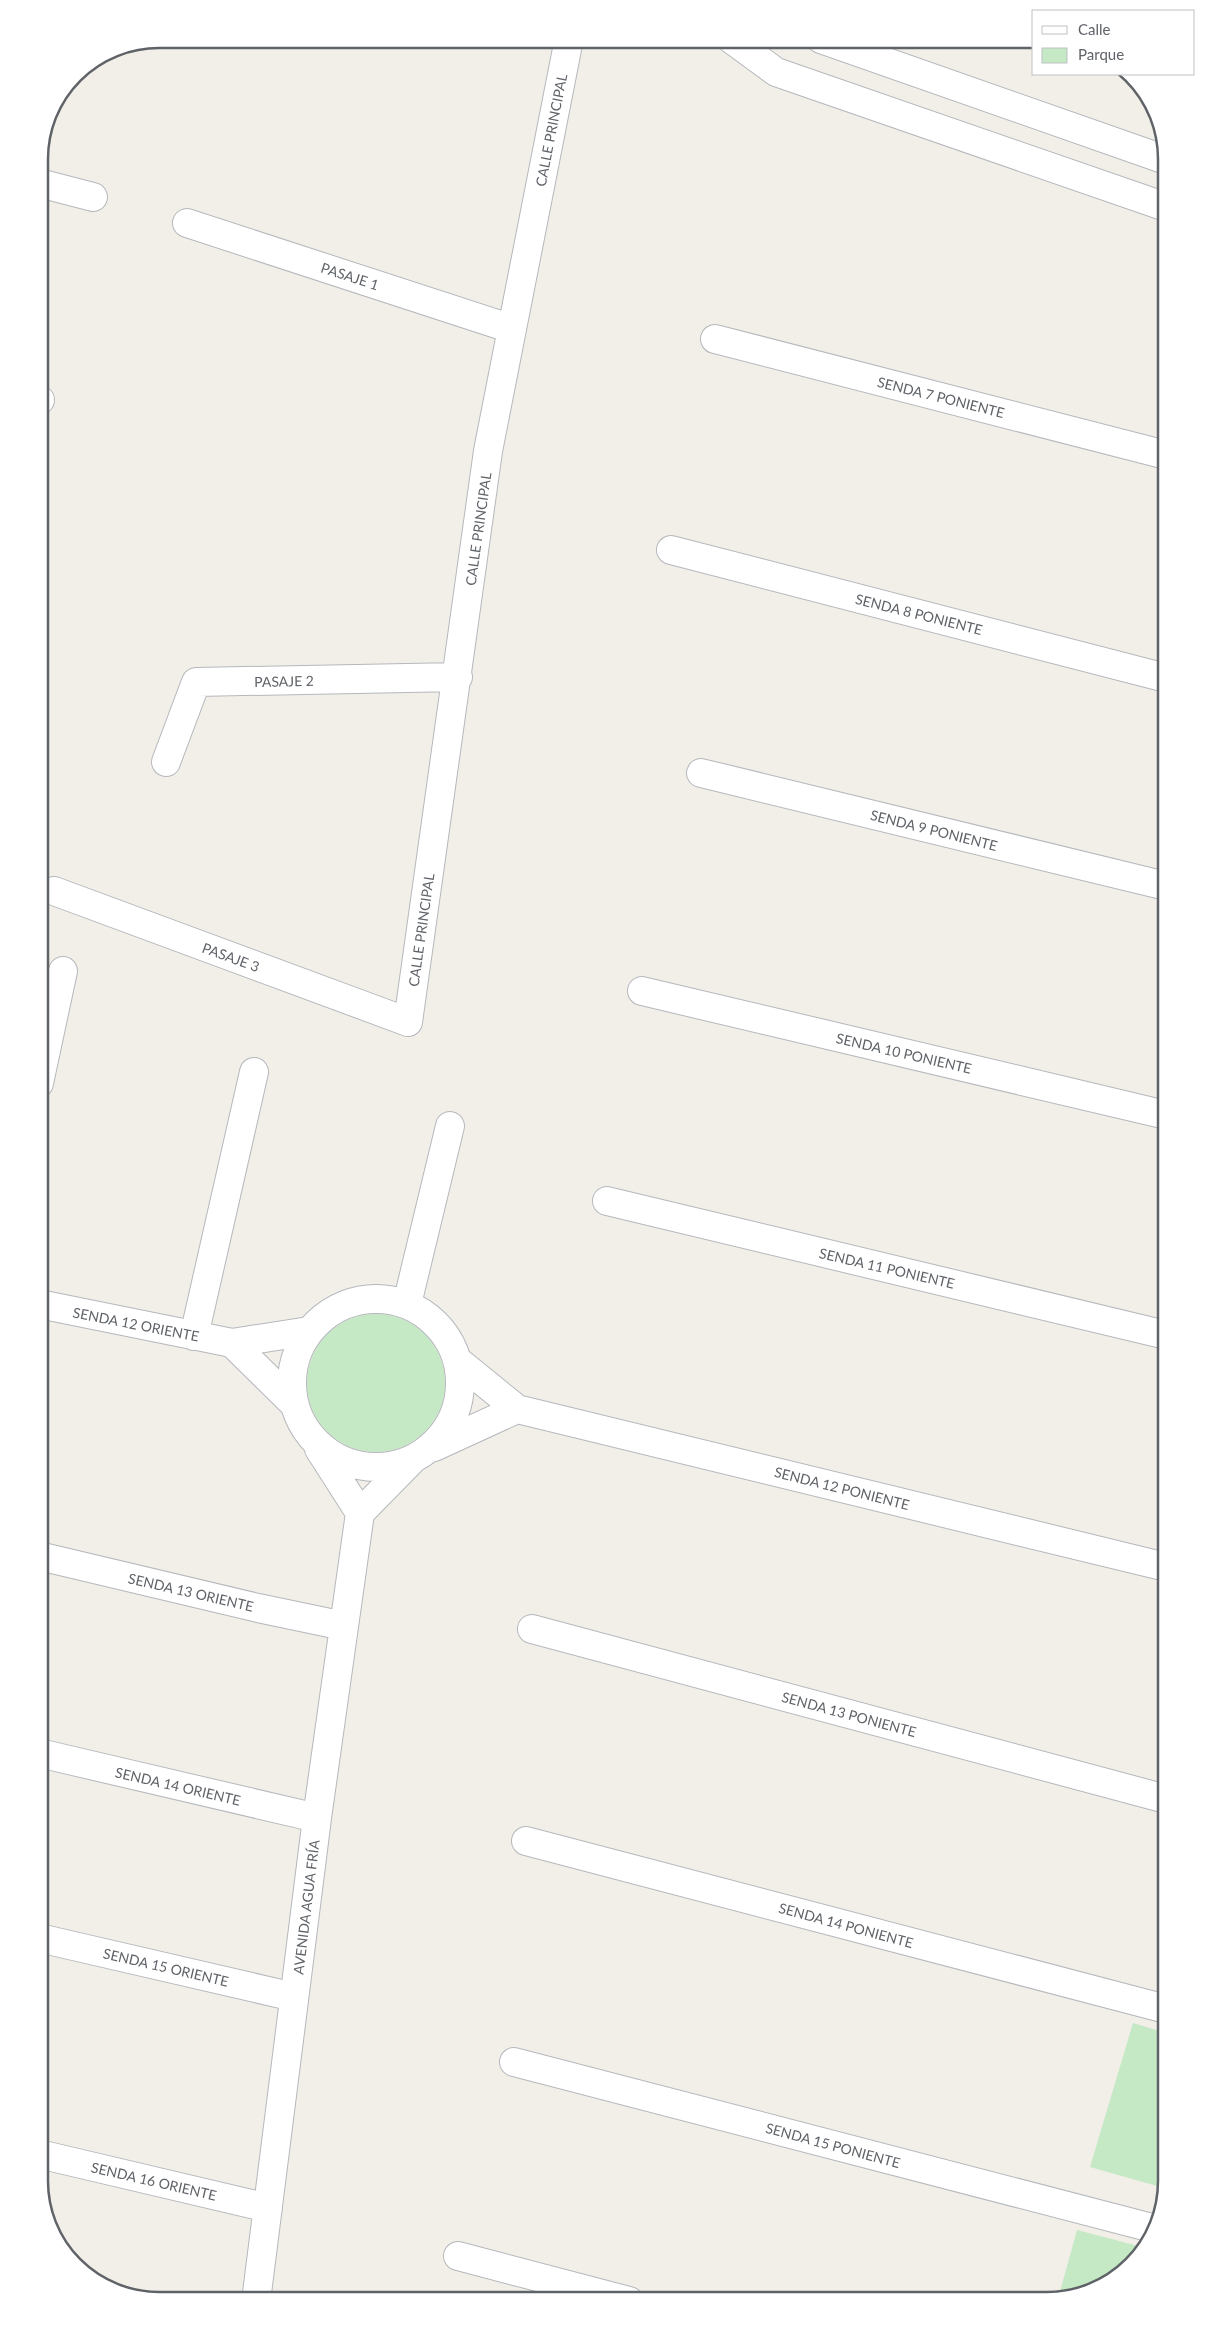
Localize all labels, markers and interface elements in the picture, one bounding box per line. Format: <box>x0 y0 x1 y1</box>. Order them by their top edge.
legend <box>1032 10 1195 75</box>
text: Calle <box>1078 20 1111 38</box>
text: Parque <box>1078 45 1124 63</box>
street label: CALLE PRINCIPAL <box>532 72 570 188</box>
street label: PASAJE 1 <box>319 259 381 293</box>
street label: SENDA 7 PONIENTE <box>876 373 1006 421</box>
street label: CALLE PRINCIPAL <box>462 471 494 587</box>
street label: SENDA 8 PONIENTE <box>854 590 984 638</box>
street label: PASAJE 2 <box>254 672 314 690</box>
street label: SENDA 9 PONIENTE <box>869 806 999 854</box>
street label: CALLE PRINCIPAL <box>405 872 437 988</box>
street label: PASAJE 3 <box>200 939 262 975</box>
street label: SENDA 10 PONIENTE <box>835 1029 973 1077</box>
street label: SENDA 11 PONIENTE <box>818 1244 956 1292</box>
street label: SENDA 12 ORIENTE <box>71 1303 201 1345</box>
street label: SENDA 12 PONIENTE <box>773 1463 911 1513</box>
street label: SENDA 13 ORIENTE <box>127 1569 255 1615</box>
street label: SENDA 13 PONIENTE <box>780 1688 918 1740</box>
street label: SENDA 14 ORIENTE <box>114 1763 242 1809</box>
street label: AVENIDA AGUA FRÍA <box>289 1838 323 1975</box>
street label: SENDA 14 PONIENTE <box>777 1899 915 1951</box>
street label: SENDA 15 ORIENTE <box>102 1944 230 1990</box>
street label: SENDA 15 PONIENTE <box>764 2119 902 2171</box>
street label: SENDA 16 ORIENTE <box>90 2158 218 2204</box>

